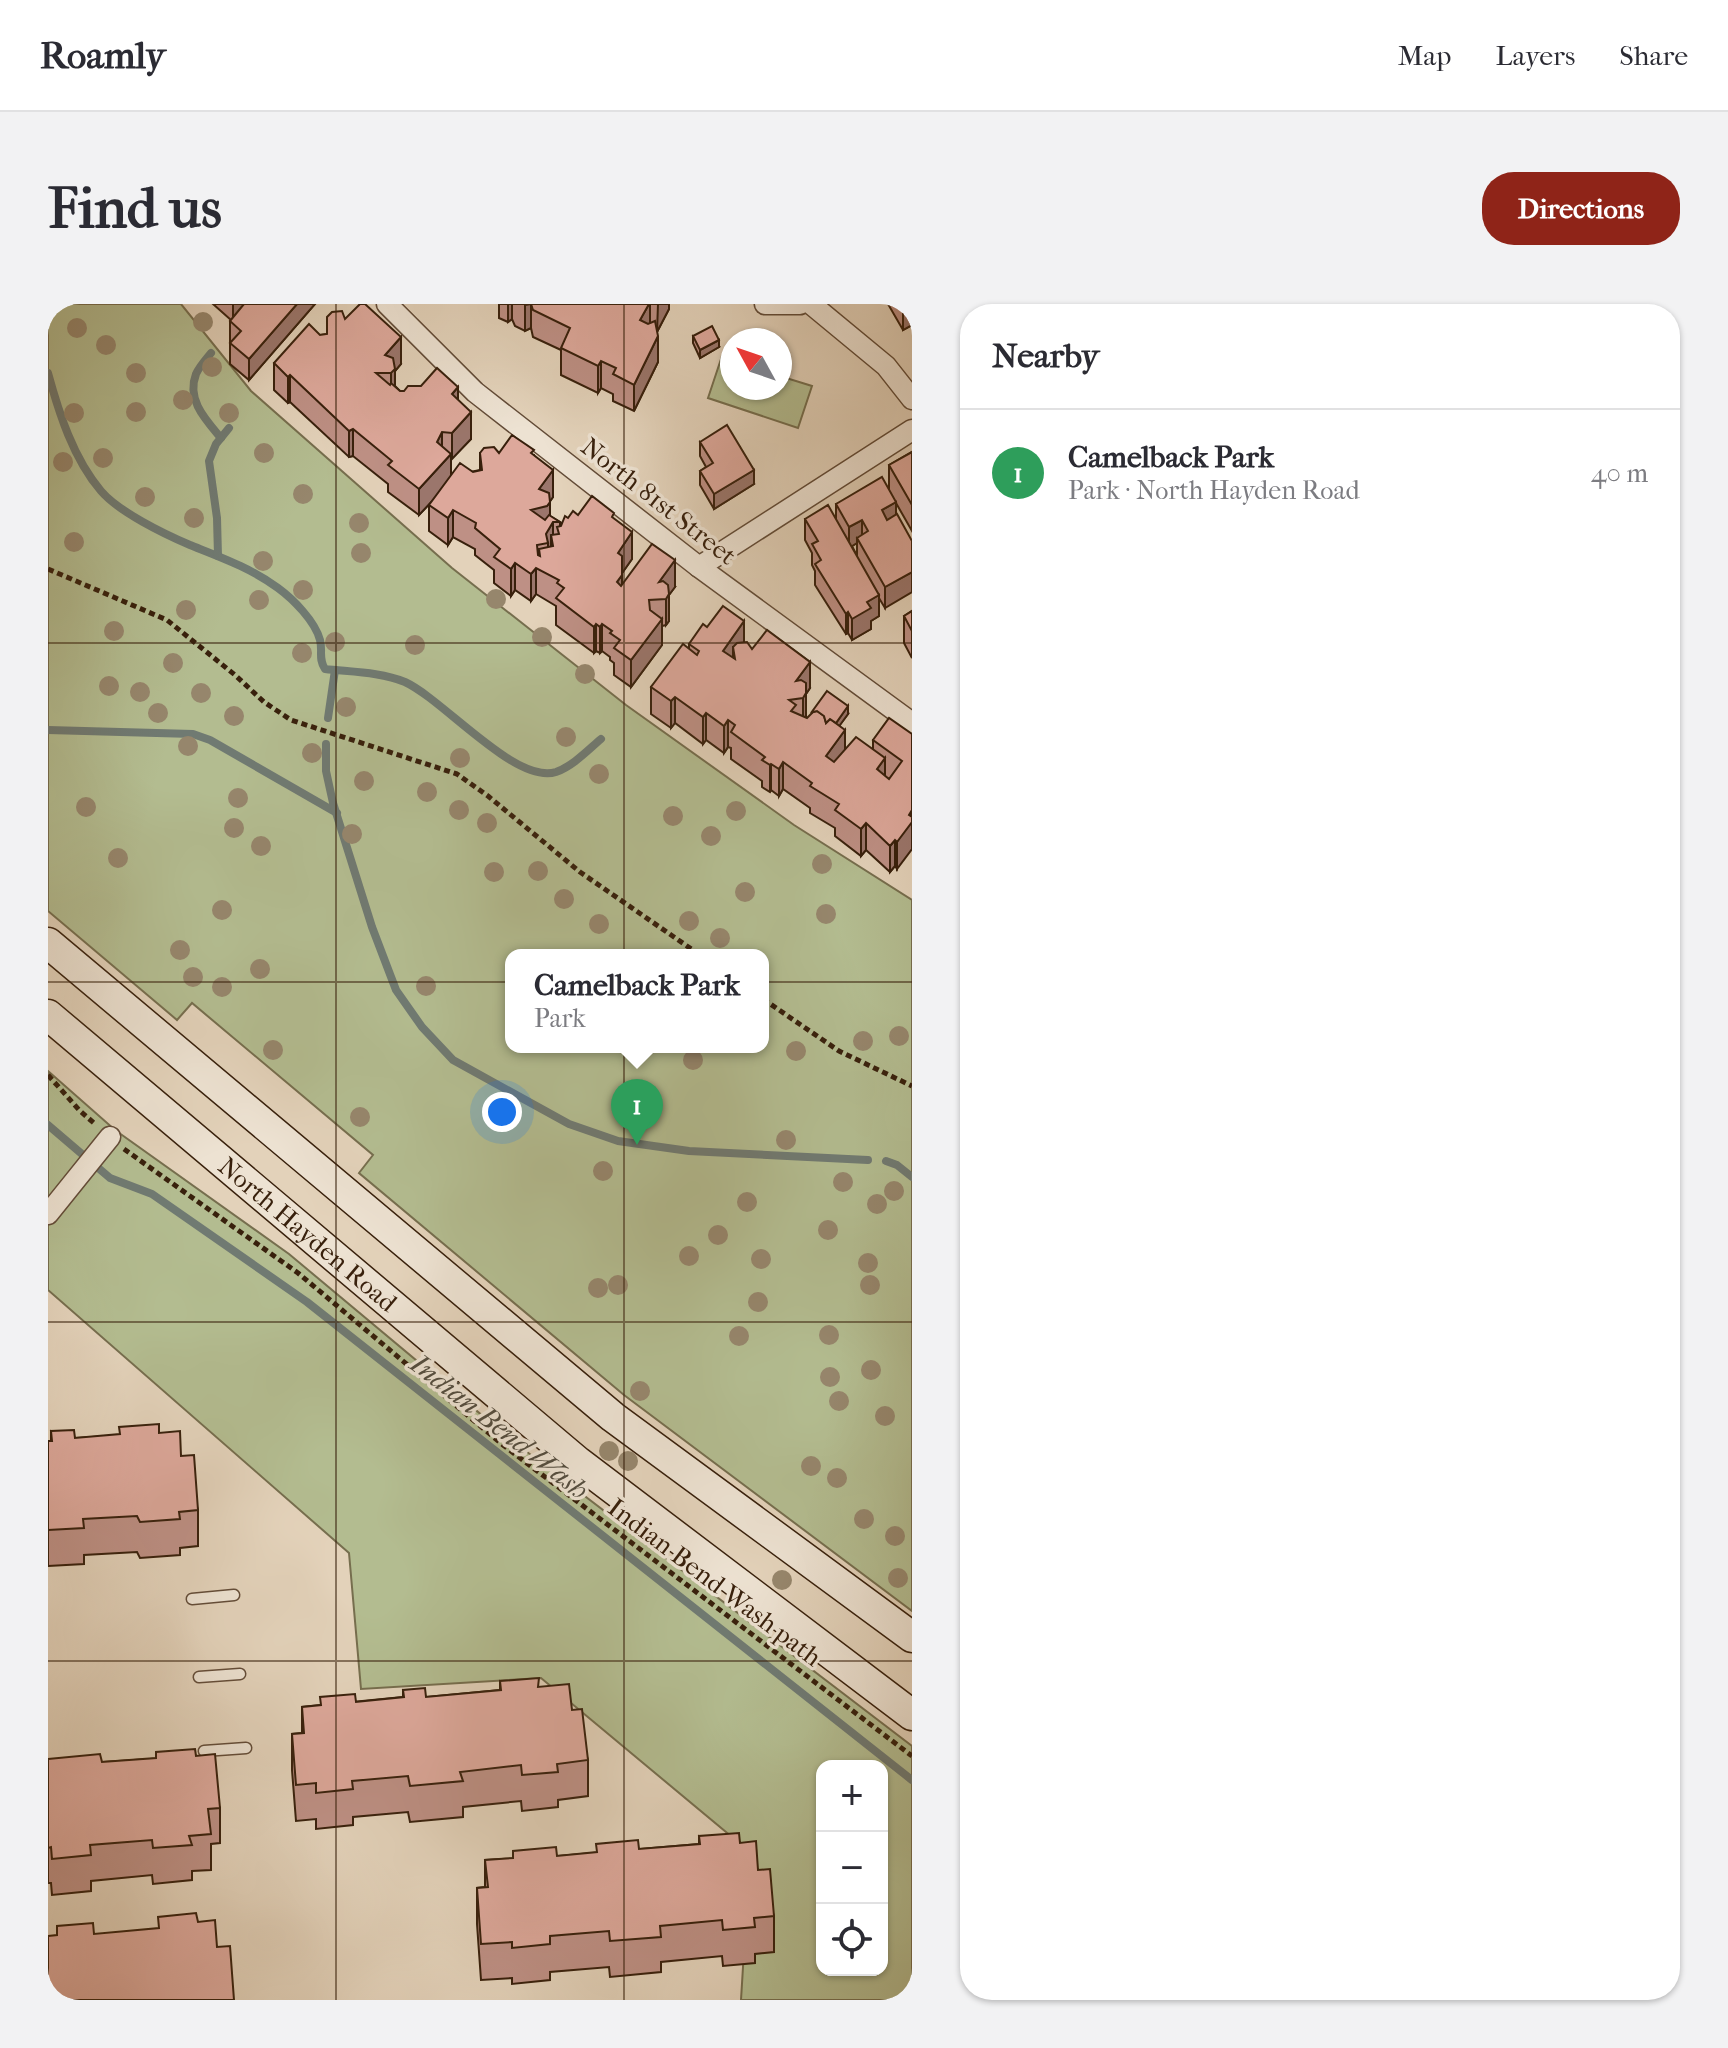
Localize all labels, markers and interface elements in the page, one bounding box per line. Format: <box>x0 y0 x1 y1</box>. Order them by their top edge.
text: Roamly <box>40 33 166 78</box>
text: Map <box>1398 39 1451 72</box>
text: Layers <box>1495 39 1575 72</box>
text: Share <box>1619 39 1688 72</box>
button: Directions <box>1482 172 1680 245</box>
text: Find us <box>48 176 222 241</box>
north arrow <box>720 328 792 400</box>
text: Nearby <box>992 336 1099 376</box>
street label: North 81st Street <box>575 431 743 572</box>
text: Camelback Park <box>1068 440 1274 475</box>
text: 1 <box>1013 458 1023 489</box>
text: 40 m <box>1591 458 1648 489</box>
text: Park · North Hayden Road <box>1068 475 1360 506</box>
popup <box>505 949 769 1053</box>
text: Camelback Park <box>534 968 740 1003</box>
text: Park <box>534 1003 586 1034</box>
pin: 1 <box>611 1079 663 1145</box>
your location <box>482 1092 522 1132</box>
street label: North Hayden Road <box>212 1151 404 1319</box>
water label: Indian Bend Wash <box>403 1346 595 1506</box>
street label: Indian Bend Wash path <box>602 1492 828 1673</box>
map controls <box>816 1760 888 1976</box>
button: + <box>816 1760 888 1832</box>
button: − <box>816 1832 888 1904</box>
button: locate <box>816 1904 888 1976</box>

